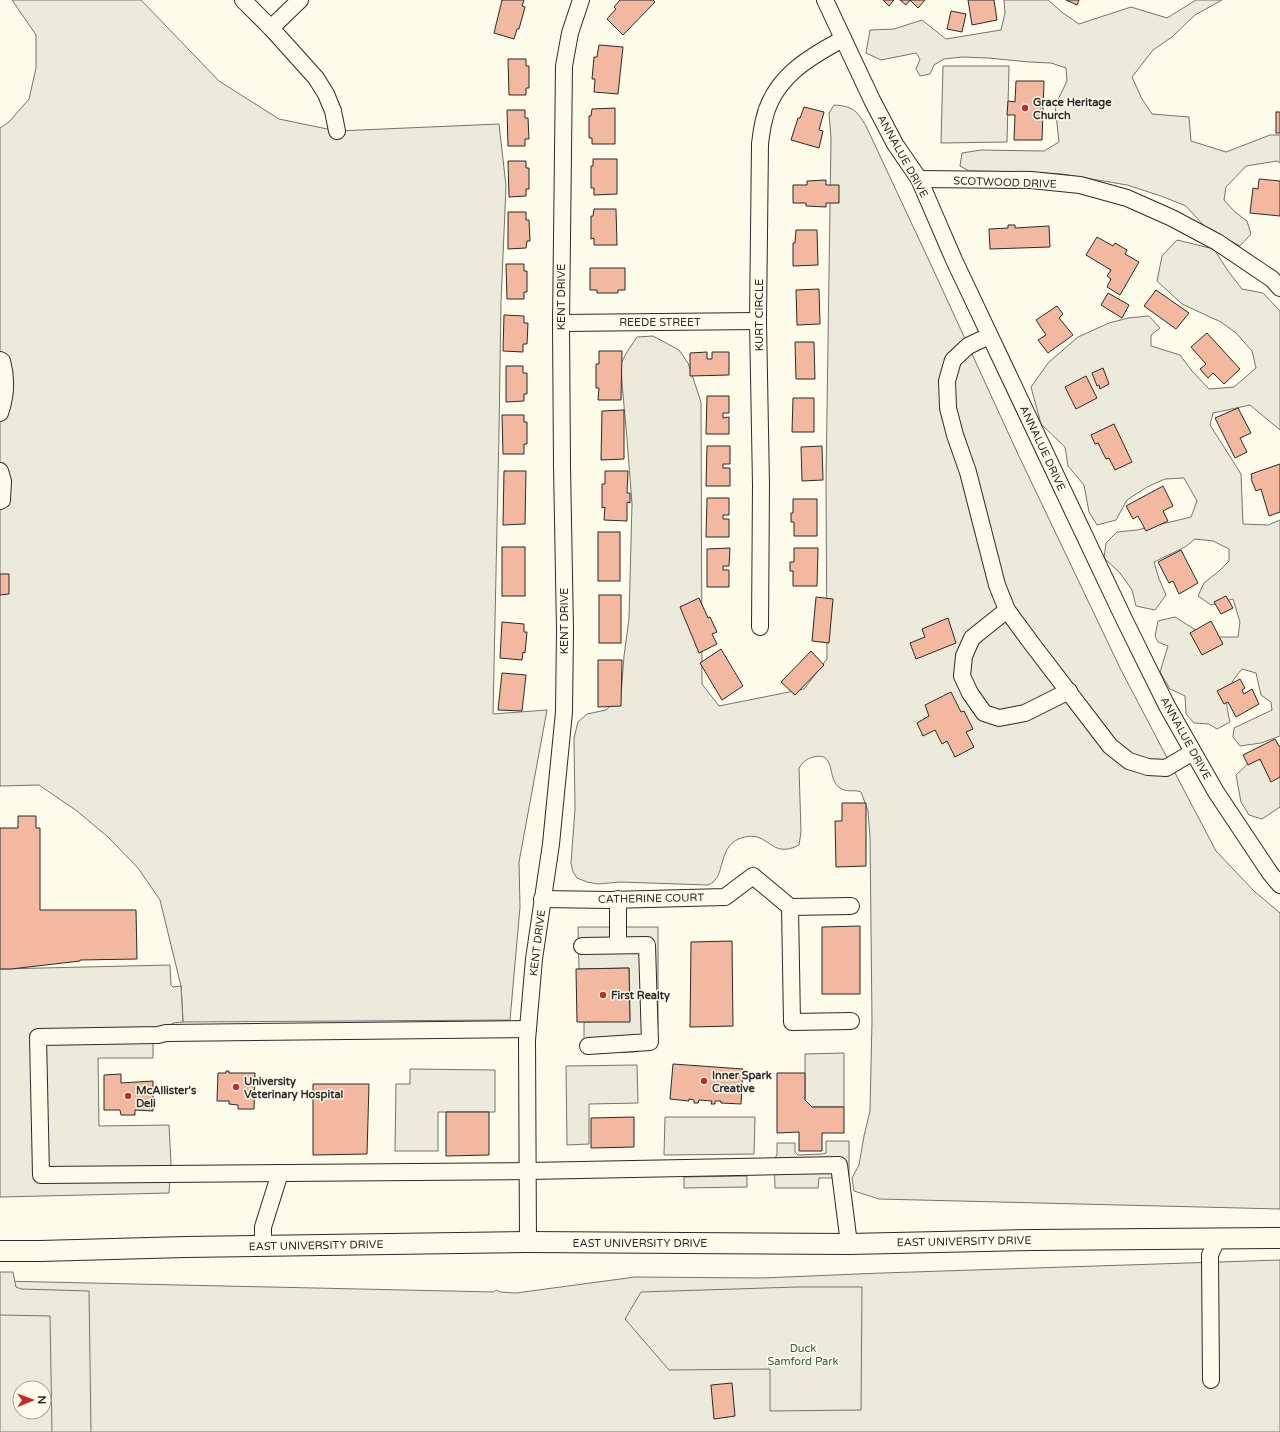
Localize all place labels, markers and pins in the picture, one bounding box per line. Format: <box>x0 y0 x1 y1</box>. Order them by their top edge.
place label: Grace Heritage Church <box>1033 96 1112 122</box>
marker: Grace Heritage Church <box>1020 103 1030 113</box>
place label: First Realty <box>611 989 670 1003</box>
marker: First Realty <box>598 990 608 1000</box>
place label: Inner Spark Creative <box>712 1069 772 1095</box>
place label: University Veterinary Hospital <box>244 1075 344 1102</box>
marker: Inner Spark Creative <box>699 1076 709 1086</box>
marker: University Veterinary Hospital <box>231 1082 241 1092</box>
place label: McAllister's Deli <box>136 1084 197 1110</box>
marker: McAllister's Deli <box>123 1091 133 1101</box>

